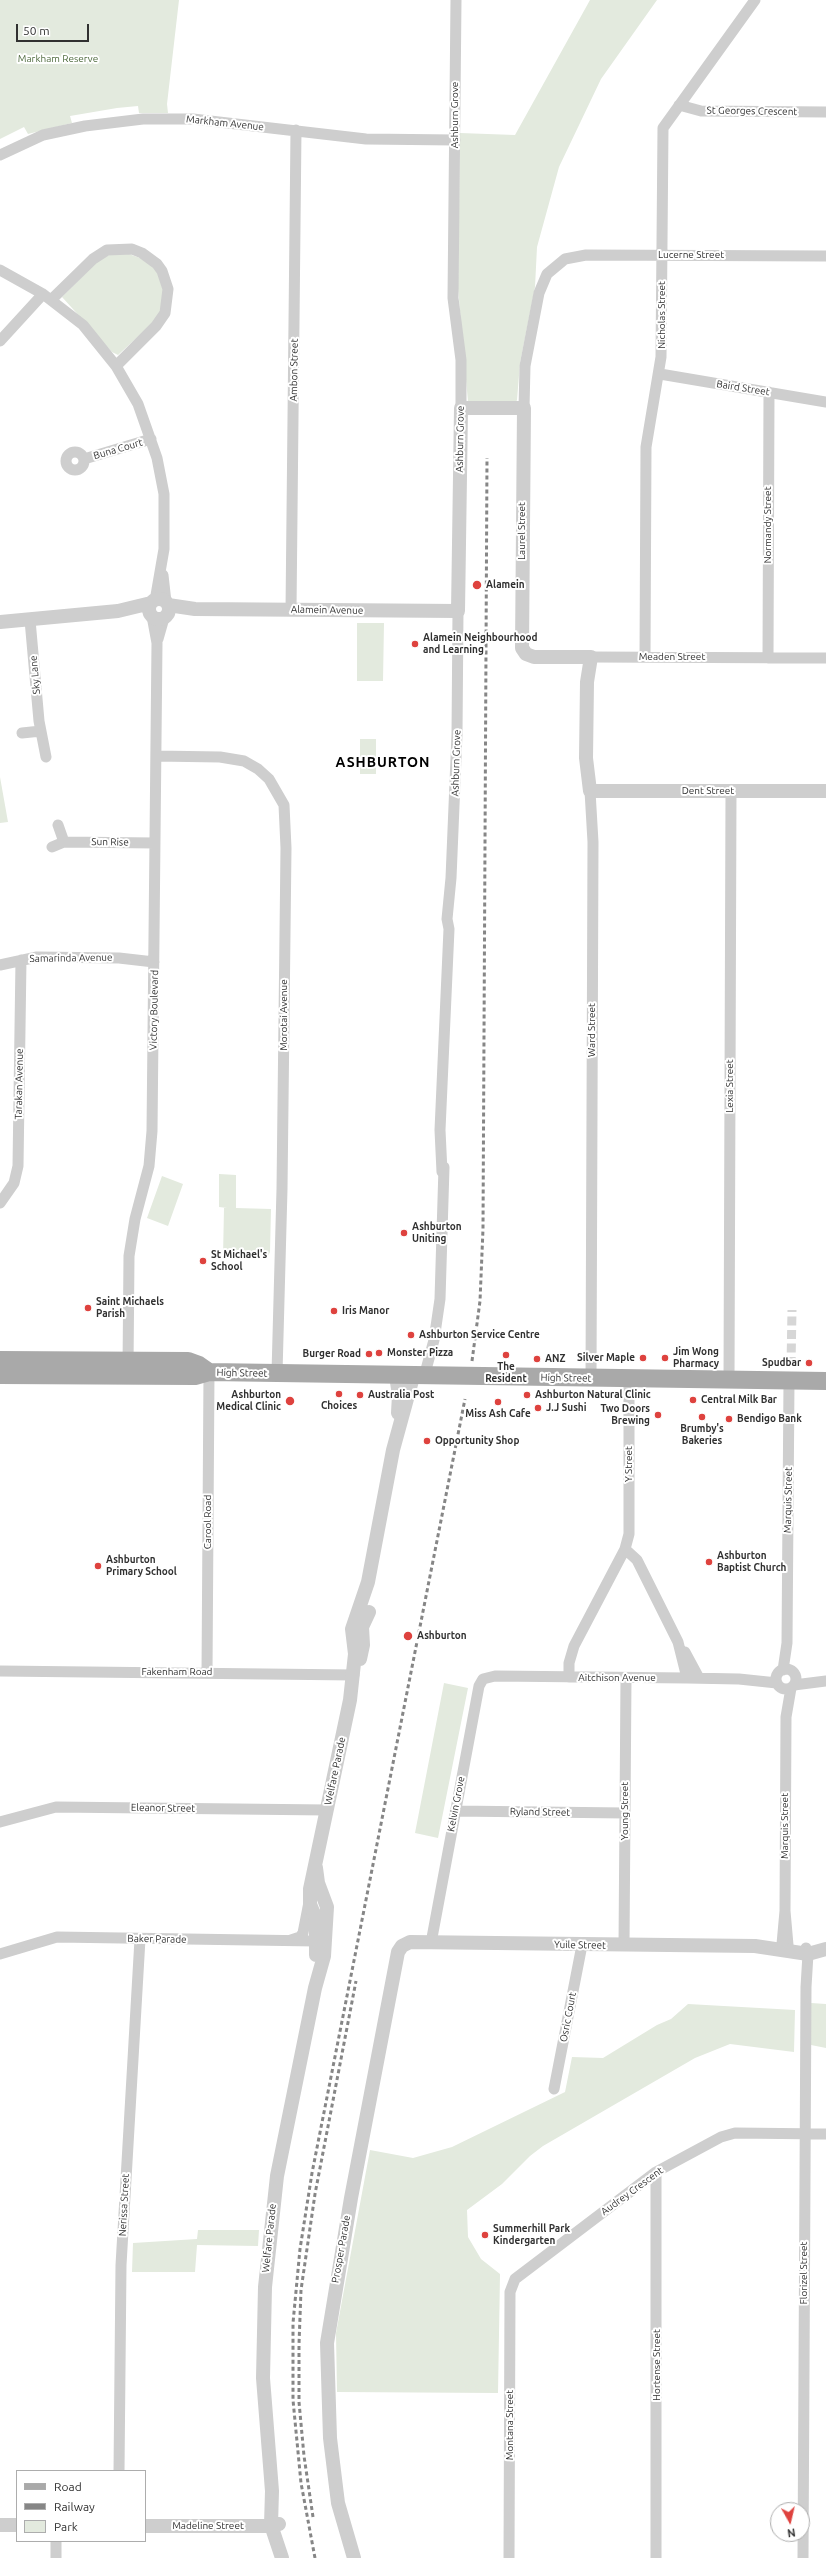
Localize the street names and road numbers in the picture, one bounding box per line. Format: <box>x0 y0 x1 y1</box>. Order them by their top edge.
street label: Ashburn Grove <box>449 82 461 148</box>
street label: St Georges Crescent <box>707 104 797 118</box>
street label: Markham Avenue <box>186 113 264 133</box>
street label: Lucerne Street <box>658 249 724 261</box>
street label: Nicholas Street <box>656 281 668 349</box>
street label: Ambon Street <box>287 339 301 401</box>
street label: Baird Street <box>716 378 770 398</box>
street label: Ashburn Grove <box>453 406 467 472</box>
street label: Buna Court <box>92 436 144 462</box>
street label: Normandy Street <box>762 486 774 564</box>
street label: Laurel Street <box>516 502 528 560</box>
street label: Alamein Avenue <box>291 603 363 617</box>
street label: Meaden Street <box>639 651 705 663</box>
street label: Sky Lane <box>27 655 43 695</box>
street label: Ashburn Grove <box>449 729 463 797</box>
street label: Dent Street <box>682 785 734 797</box>
street label: Sun Rise <box>91 836 129 848</box>
street label: Samarinda Avenue <box>29 951 113 965</box>
street label: Victory Boulevard <box>147 970 161 1050</box>
street label: Morotai Avenue <box>278 979 290 1051</box>
street label: Ward Street <box>586 1003 598 1057</box>
street label: Tarakan Avenue <box>12 1048 26 1120</box>
street label: Lexia Street <box>724 1059 736 1113</box>
street label: High Street <box>216 1367 268 1379</box>
street label: High Street <box>540 1372 592 1384</box>
street label: Y Street <box>623 1446 635 1482</box>
street label: Marquis Street <box>781 1467 795 1533</box>
street label: Carool Road <box>202 1495 214 1549</box>
street label: Fakenham Road <box>142 1666 212 1678</box>
street label: Aitchison Avenue <box>578 1672 656 1684</box>
street label: Welfare Parade <box>322 1736 348 1806</box>
street label: Kelvin Grove <box>445 1775 467 1833</box>
street label: Young Street <box>619 1782 631 1840</box>
street label: Marquis Street <box>779 1793 791 1859</box>
street label: Eleanor Street <box>131 1801 195 1815</box>
street label: Ryland Street <box>510 1805 570 1819</box>
street label: Baker Parade <box>127 1932 187 1946</box>
street label: Yuile Street <box>554 1939 606 1951</box>
street label: Osric Court <box>557 1991 579 2043</box>
street label: Audrey Crescent <box>599 2164 665 2218</box>
street label: Nerissa Street <box>116 2173 132 2237</box>
street label: Welfare Parade <box>259 2203 279 2273</box>
street label: Prosper Parade <box>329 2214 353 2284</box>
street label: Florizel Street <box>798 2242 810 2304</box>
street label: Hortense Street <box>651 2329 663 2401</box>
street label: Montana Street <box>504 2390 516 2460</box>
street label: Madeline Street <box>172 2520 244 2532</box>

